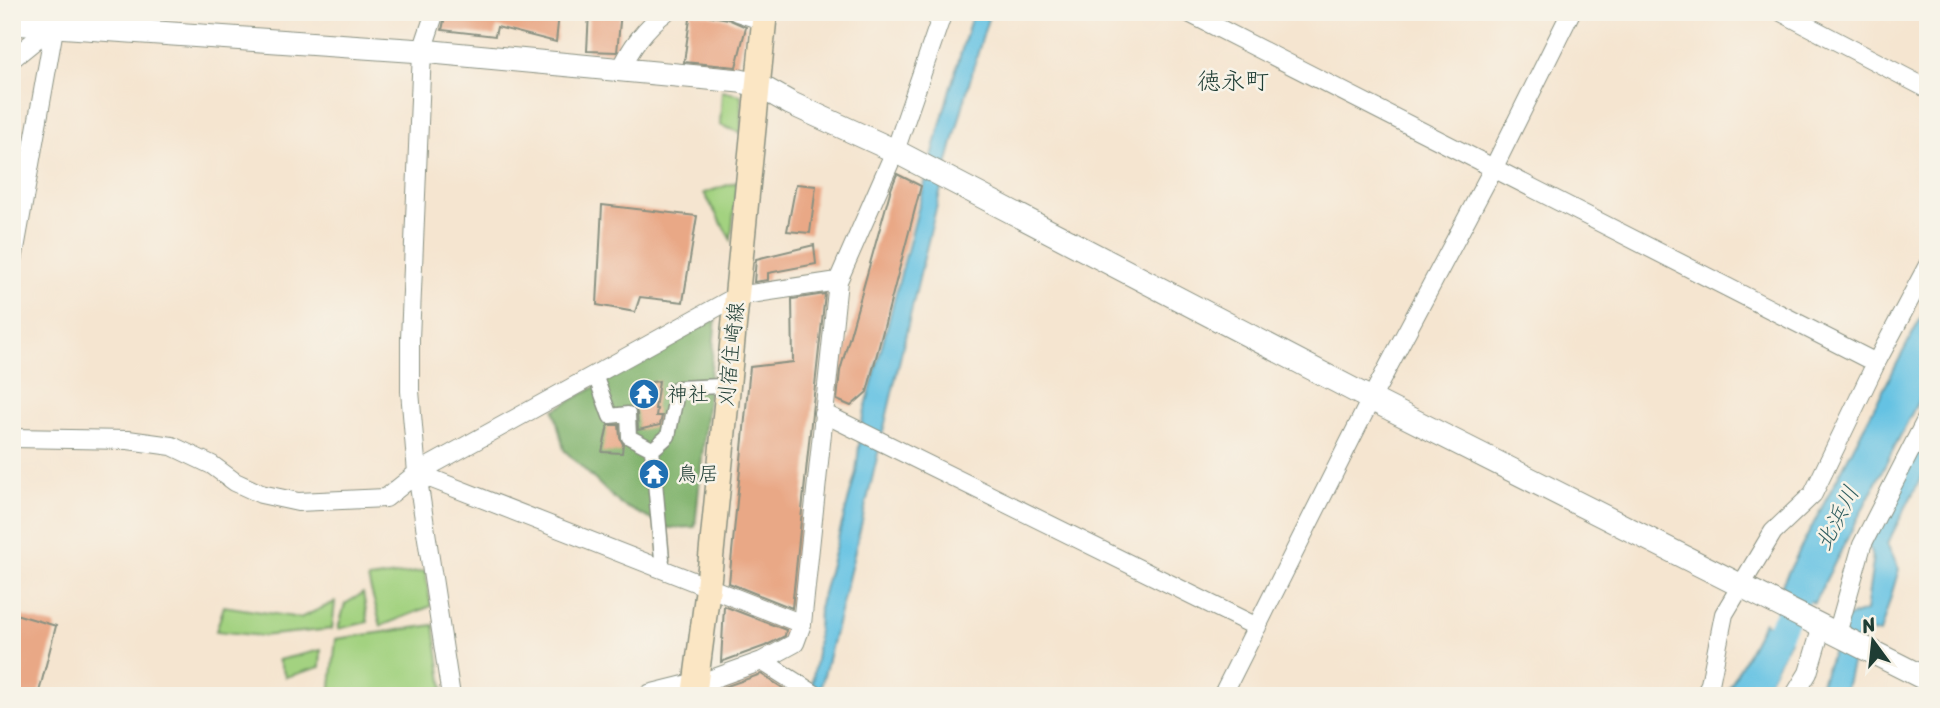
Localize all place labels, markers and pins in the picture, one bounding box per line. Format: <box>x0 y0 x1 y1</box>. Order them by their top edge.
place label: 神社 <box>667 375 709 413</box>
temple icon: 神社 <box>627 377 661 411</box>
place label: 鳥居 <box>677 455 719 493</box>
temple icon: 鳥居 <box>637 457 671 491</box>

